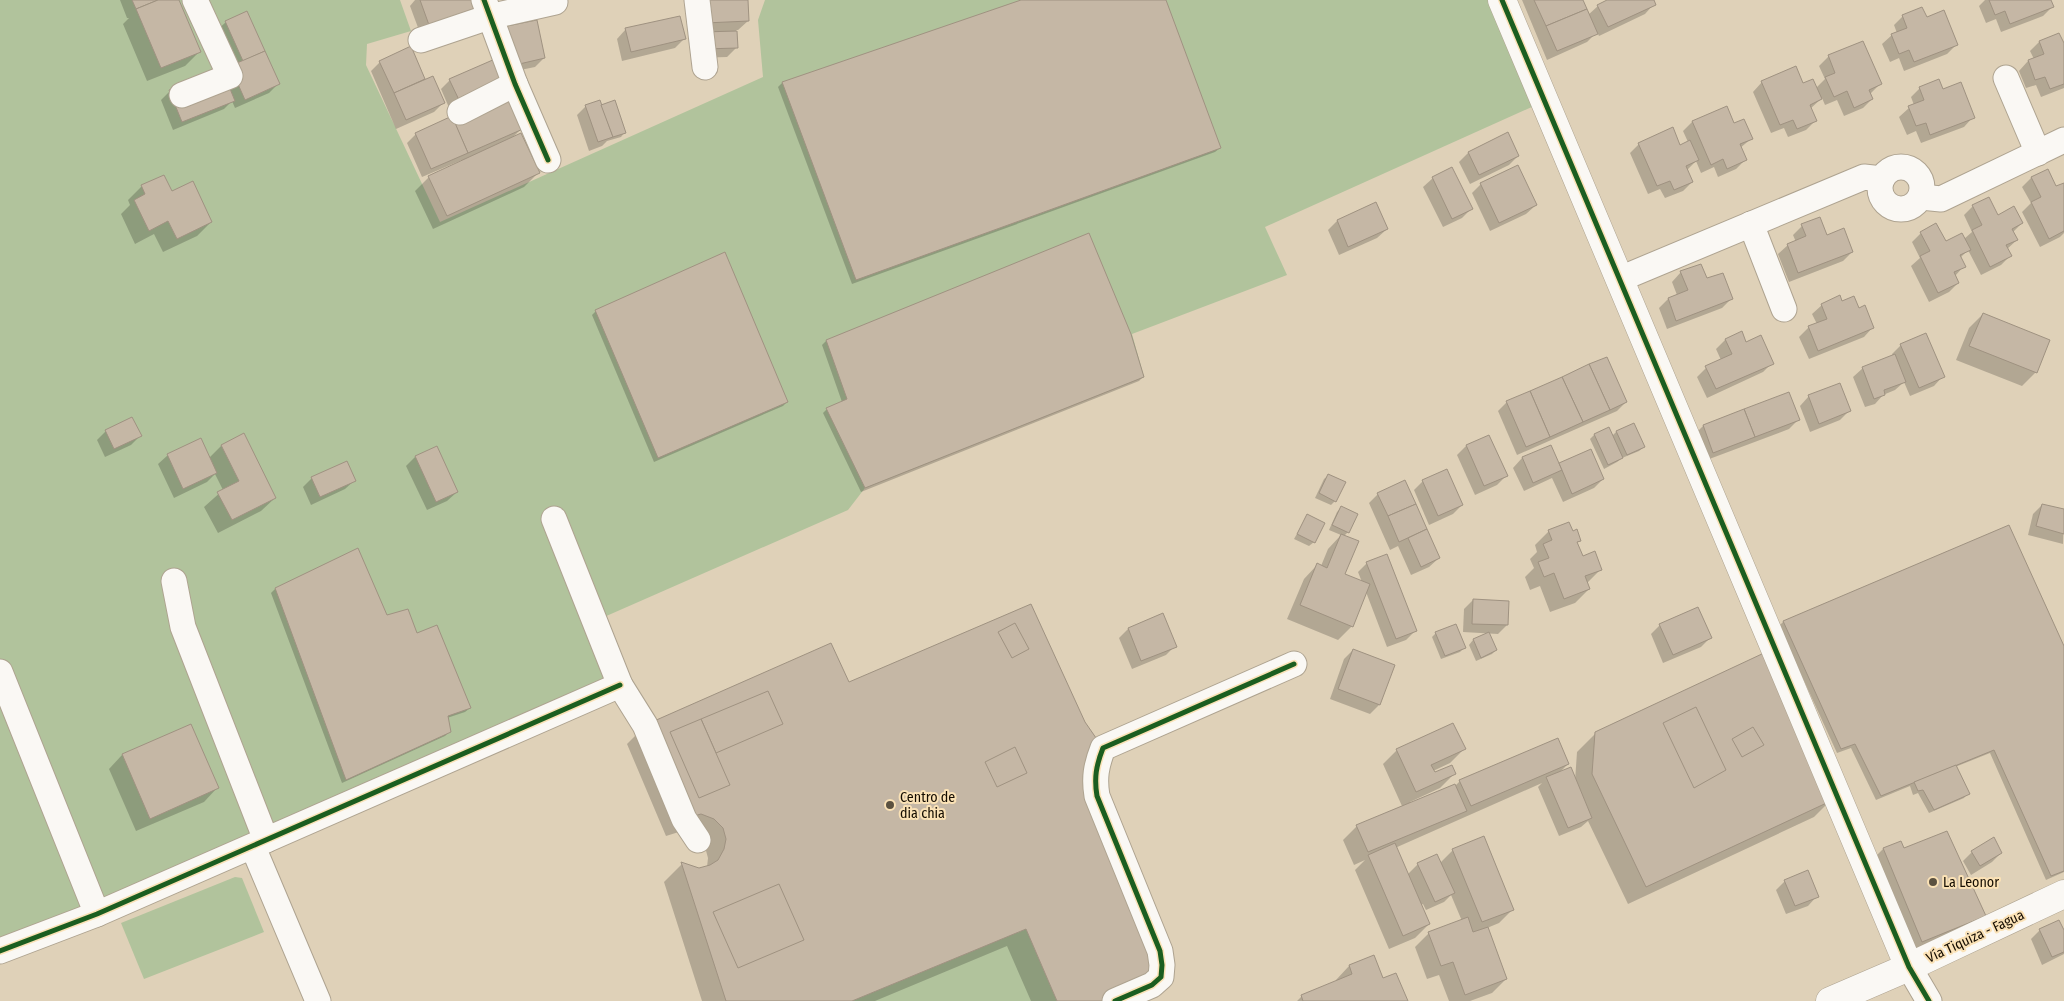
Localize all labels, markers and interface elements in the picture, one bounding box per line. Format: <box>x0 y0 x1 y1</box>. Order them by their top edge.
place label: Centro de dia chia <box>900 789 955 822</box>
marker: Centro de dia chia <box>884 799 896 811</box>
place label: La Leonor <box>1943 874 1999 891</box>
marker: La Leonor <box>1927 876 1939 888</box>
street label: Vía Tiquiza - Fagua <box>1924 906 2027 967</box>

